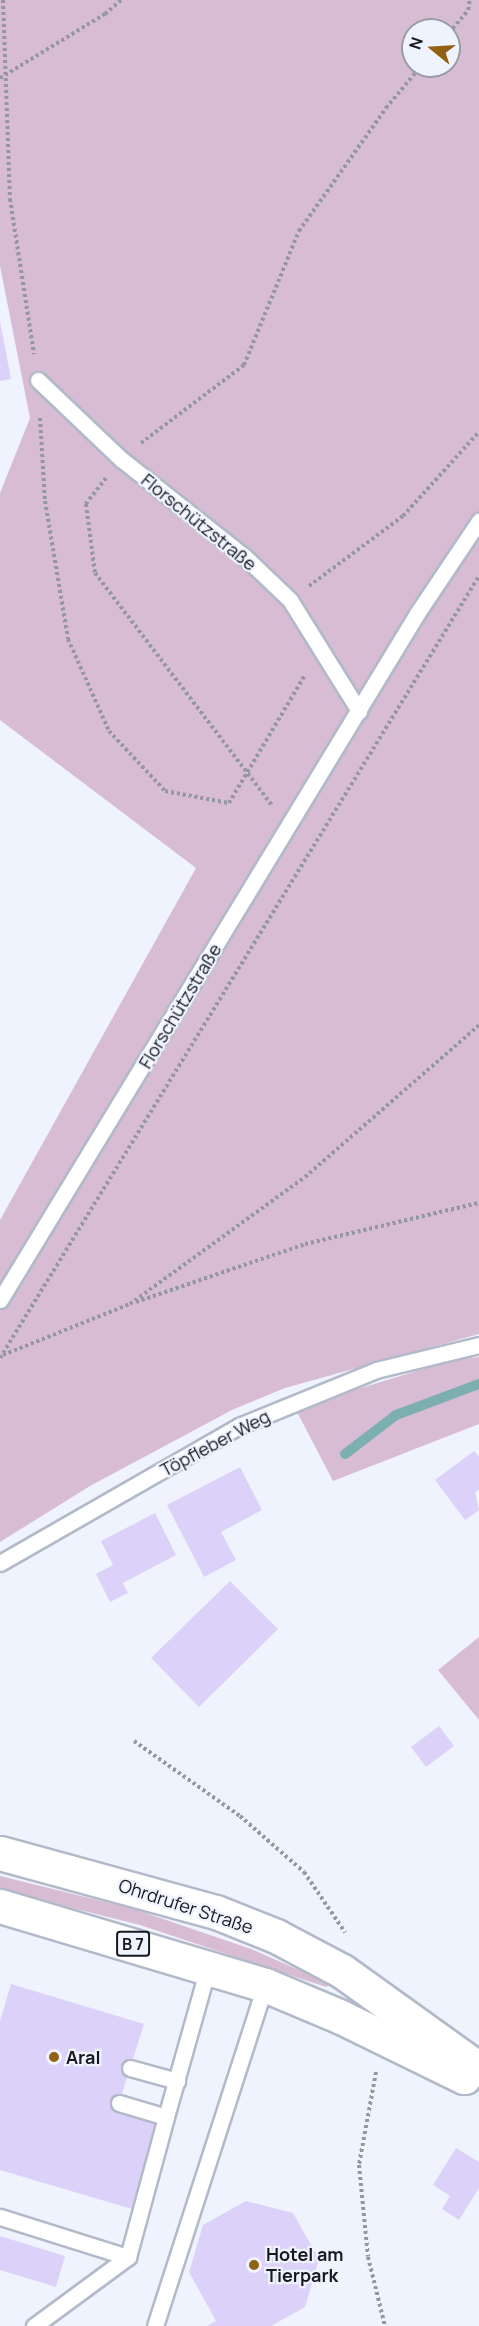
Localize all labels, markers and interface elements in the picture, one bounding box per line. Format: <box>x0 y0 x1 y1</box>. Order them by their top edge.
north arrow <box>401 18 461 78</box>
text: N <box>404 34 428 52</box>
street label: Florschützstraße <box>137 469 261 575</box>
street label: Florschützstraße <box>134 940 226 1072</box>
street label: Töpfleber Weg <box>157 1405 273 1481</box>
street label: Ohrdrufer Straße <box>116 1874 256 1938</box>
road number: B 7 <box>115 1931 151 1957</box>
place label: Aral <box>66 2046 100 2068</box>
marker: Aral <box>47 2050 61 2064</box>
place label: Hotel am Tierpark <box>266 2244 343 2286</box>
marker: Hotel am Tierpark <box>247 2258 261 2272</box>

